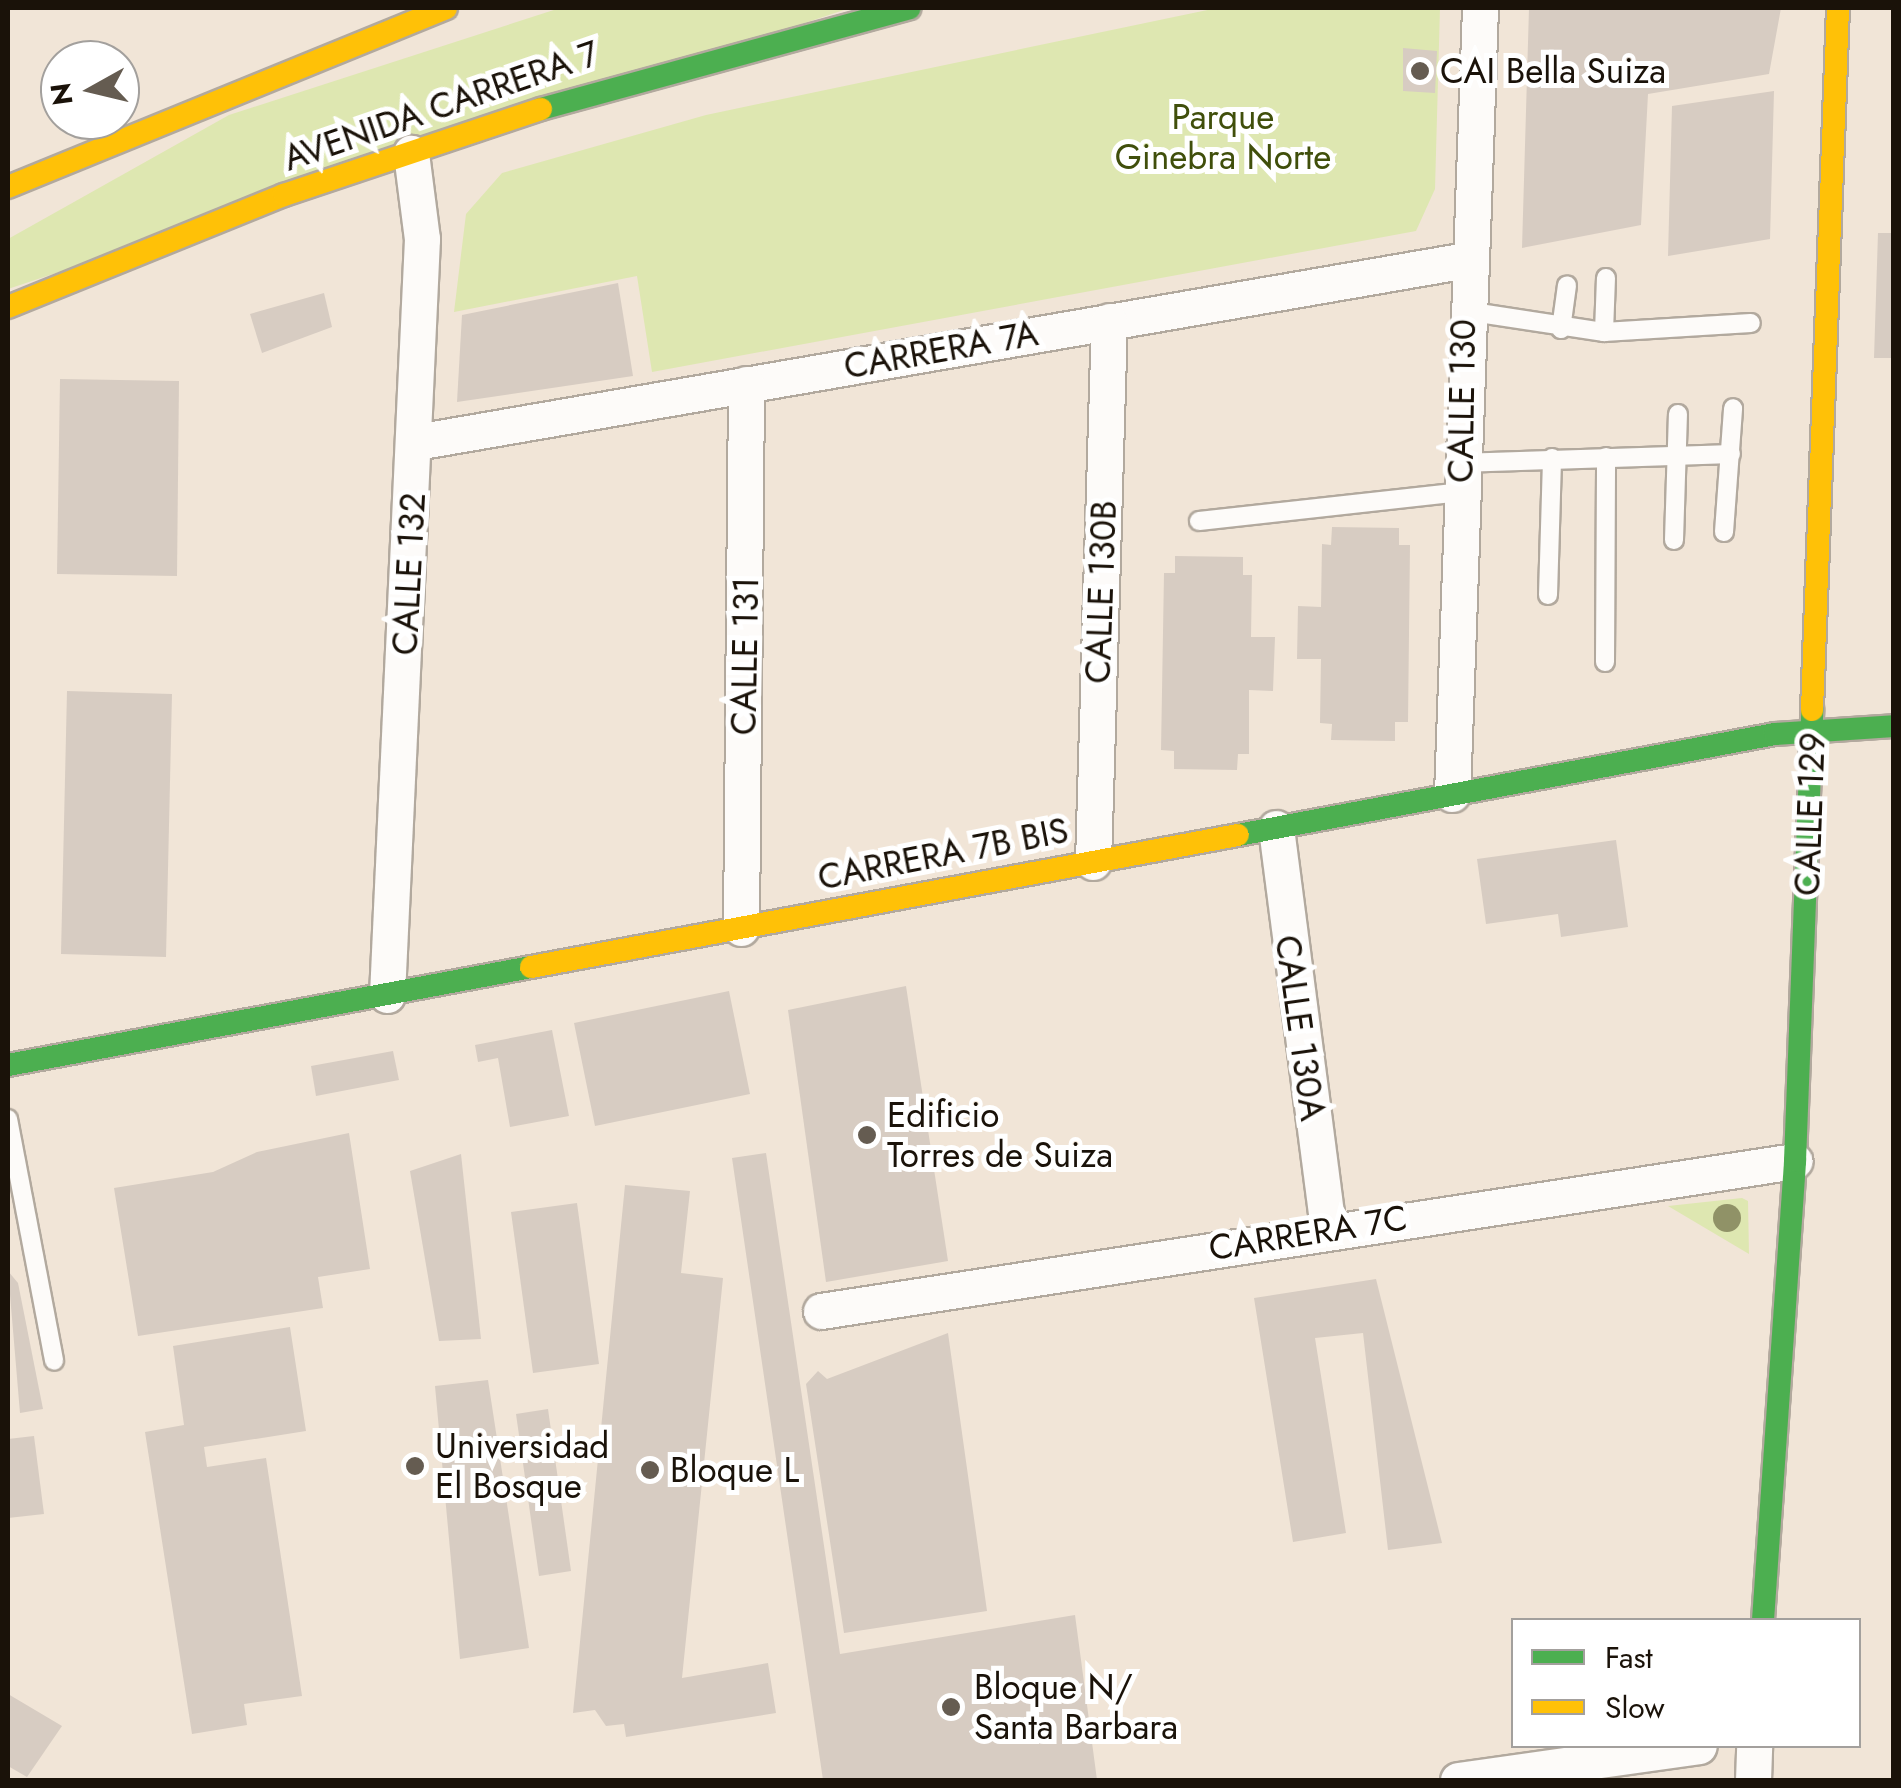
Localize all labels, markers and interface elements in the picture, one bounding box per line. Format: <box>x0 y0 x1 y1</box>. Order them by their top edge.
street label: AVENIDA CARRERA 7 <box>278 32 604 180</box>
north arrow <box>40 40 140 140</box>
place label: CAI Bella Suiza <box>1440 50 1666 92</box>
marker: CAI Bella Suiza <box>1409 60 1431 82</box>
text: N <box>40 80 84 108</box>
park label: Parque Ginebra Norte <box>1115 96 1331 178</box>
street label: CARRERA 7A <box>841 312 1041 388</box>
street label: CALLE 130 <box>1440 319 1484 483</box>
street label: CALLE 132 <box>384 492 434 656</box>
street label: CALLE 130B <box>1077 500 1125 684</box>
street label: CALLE 131 <box>723 576 767 736</box>
street label: CALLE 129 <box>1786 732 1834 896</box>
street label: CARRERA 7B BIS <box>814 809 1072 899</box>
street label: CALLE 130A <box>1266 933 1334 1123</box>
place label: Edificio Torres de Suiza <box>887 1094 1113 1176</box>
marker: Edificio Torres de Suiza <box>856 1124 878 1146</box>
street label: CARRERA 7C <box>1206 1197 1410 1269</box>
place label: Universidad El Bosque <box>435 1425 609 1507</box>
place label: Bloque L <box>670 1449 799 1491</box>
marker: Universidad El Bosque <box>404 1455 426 1477</box>
marker: Bloque L <box>639 1459 661 1481</box>
legend <box>1511 1618 1861 1748</box>
text: Fast <box>1605 1636 1653 1679</box>
place label: Bloque N/ Santa Barbara <box>974 1666 1178 1748</box>
text: Slow <box>1605 1686 1665 1729</box>
marker: Bloque N/ Santa Barbara <box>938 1694 964 1720</box>

